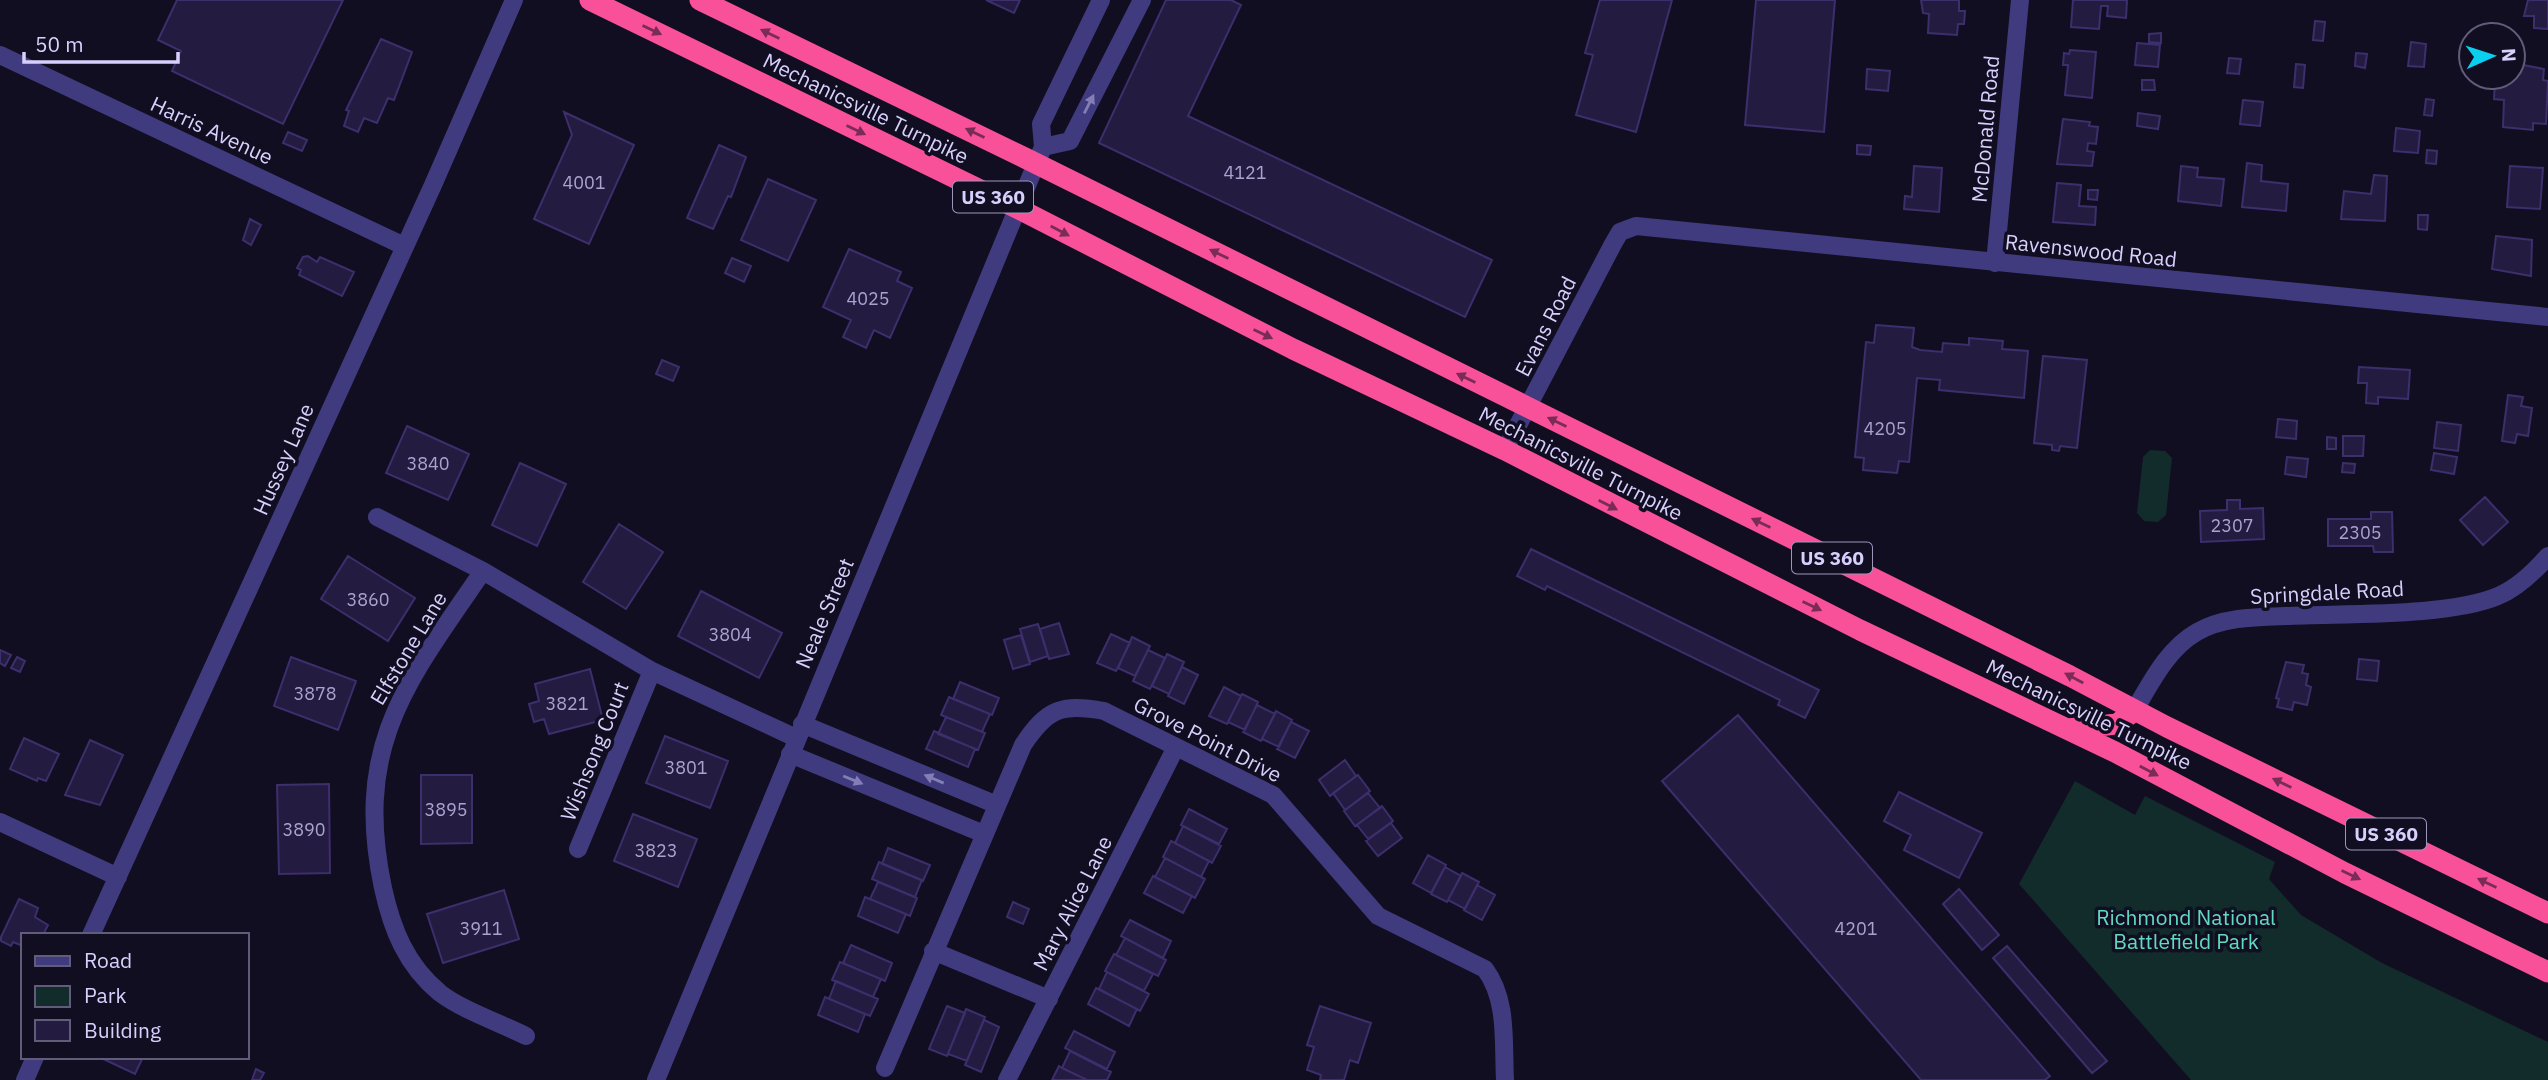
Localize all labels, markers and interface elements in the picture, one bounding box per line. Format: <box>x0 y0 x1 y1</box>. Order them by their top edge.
scale bar <box>24 21 178 65</box>
north arrow <box>2457 21 2527 91</box>
one-way arrow <box>642 25 662 36</box>
one-way arrow <box>760 28 780 40</box>
text: 50 m <box>35 30 84 58</box>
street label: Mechanicsville Turnpike <box>758 46 974 170</box>
text: N <box>2497 48 2521 63</box>
street label: McDonald Road <box>1965 54 2005 204</box>
street label: Harris Avenue <box>146 89 278 171</box>
one-way arrow <box>1082 94 1094 114</box>
one-way arrow <box>846 124 866 135</box>
one-way arrow <box>965 128 985 139</box>
house number: 4121 <box>1223 161 1267 184</box>
house number: 4001 <box>562 171 606 194</box>
road number: US 360 <box>953 182 1033 212</box>
one-way arrow <box>1050 225 1070 236</box>
street label: Ravenswood Road <box>2004 227 2178 273</box>
one-way arrow <box>1209 248 1229 259</box>
street label: Evans Road <box>1508 271 1582 381</box>
house number: 4025 <box>846 287 890 310</box>
one-way arrow <box>1253 328 1273 339</box>
one-way arrow <box>1456 373 1476 384</box>
street label: Hussey Lane <box>246 399 320 519</box>
street label: Mechanicsville Turnpike <box>1474 399 1688 527</box>
one-way arrow <box>1547 417 1567 428</box>
house number: 4205 <box>1863 417 1907 440</box>
house number: 3840 <box>406 452 450 475</box>
one-way arrow <box>1598 499 1618 511</box>
house number: 2307 <box>2210 514 2254 537</box>
one-way arrow <box>1751 518 1771 529</box>
house number: 2305 <box>2338 521 2382 544</box>
road number: US 360 <box>1792 542 1872 573</box>
street label: Neale Street <box>788 554 860 672</box>
street label: Springdale Road <box>2249 574 2405 610</box>
street label: Elfstone Lane <box>363 586 453 710</box>
house number: 3860 <box>346 588 390 611</box>
one-way arrow <box>1802 601 1822 612</box>
house number: 3804 <box>708 623 752 646</box>
street label: Mechanicsville Turnpike <box>1981 652 2197 776</box>
one-way arrow <box>2064 673 2084 684</box>
street label: Wishsong Court <box>553 677 635 825</box>
house number: 3878 <box>293 682 337 705</box>
street label: Grove Point Drive <box>1129 690 1287 788</box>
house number: 3821 <box>545 692 589 715</box>
house number: 3801 <box>664 756 708 779</box>
one-way arrow <box>2139 765 2159 776</box>
one-way arrow <box>923 773 944 784</box>
one-way arrow <box>842 775 863 786</box>
one-way arrow <box>2272 778 2292 789</box>
house number: 3895 <box>424 798 468 821</box>
house number: 3890 <box>282 818 326 841</box>
road number: US 360 <box>2346 818 2426 849</box>
street label: Mary Alice Lane <box>1026 831 1118 975</box>
house number: 3823 <box>634 839 678 862</box>
one-way arrow <box>2341 870 2361 881</box>
one-way arrow <box>2477 877 2497 888</box>
park label: Richmond National Battlefield Park <box>2096 903 2276 955</box>
house number: 3911 <box>459 917 503 940</box>
house number: 4201 <box>1834 917 1878 940</box>
legend <box>21 933 248 1059</box>
text: Road <box>84 946 132 974</box>
text: Park <box>84 981 127 1009</box>
text: Building <box>84 1016 161 1044</box>

